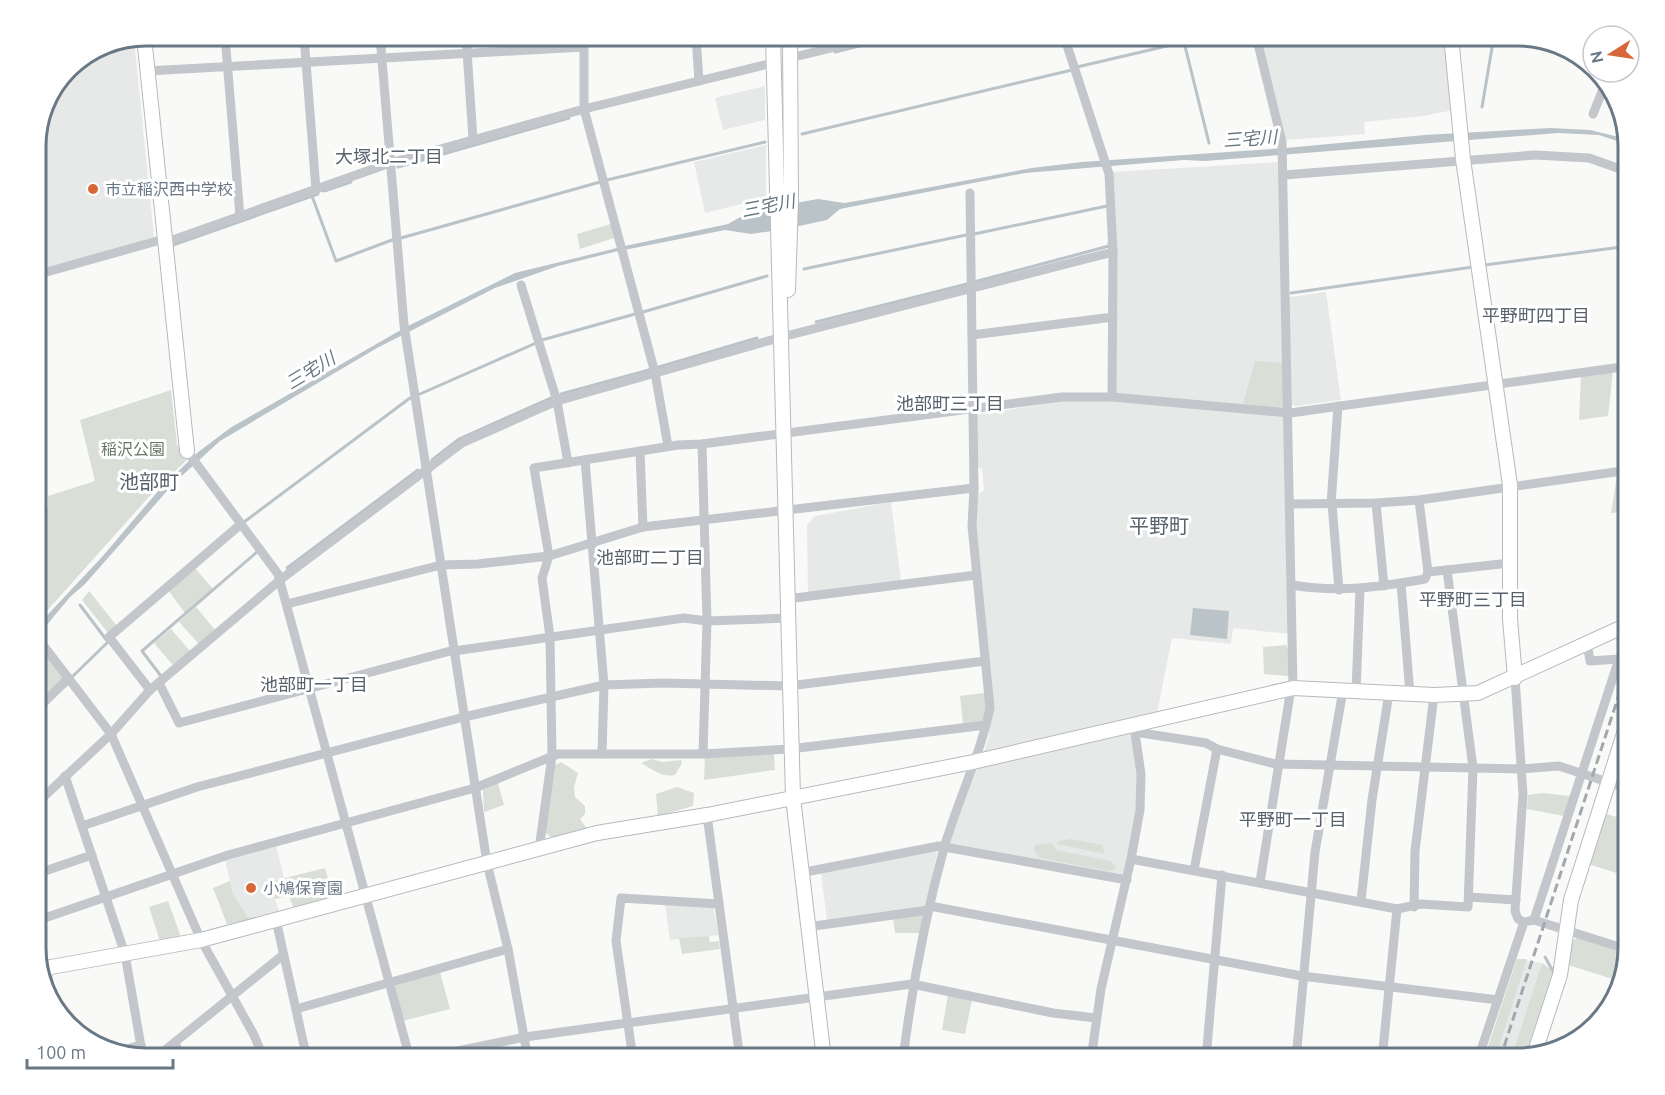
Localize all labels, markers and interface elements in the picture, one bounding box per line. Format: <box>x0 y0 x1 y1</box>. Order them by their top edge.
north arrow <box>1581 24 1641 84</box>
text: N <box>1586 49 1606 65</box>
water label: 三宅川 <box>1222 126 1280 150</box>
district label: 大塚北二丁目 <box>335 146 443 166</box>
place label: 市立稲沢西中学校 <box>105 180 233 198</box>
marker: 市立稲沢西中学校 <box>86 182 100 196</box>
water label: 三宅川 <box>740 190 798 220</box>
district label: 平野町四丁目 <box>1482 305 1590 325</box>
water label: 三宅川 <box>282 346 340 392</box>
district label: 池部町三丁目 <box>896 393 1004 413</box>
park label: 稲沢公園 <box>101 440 165 458</box>
district label: 池部町 <box>119 470 179 493</box>
district label: 平野町 <box>1129 514 1189 537</box>
district label: 池部町二丁目 <box>596 547 704 567</box>
district label: 平野町三丁目 <box>1419 589 1527 609</box>
district label: 池部町一丁目 <box>260 674 368 694</box>
district label: 平野町一丁目 <box>1239 809 1347 829</box>
place label: 小鳩保育園 <box>263 879 343 897</box>
marker: 小鳩保育園 <box>244 881 258 895</box>
scale bar <box>27 1032 172 1070</box>
text: 100 m <box>36 1042 86 1062</box>

